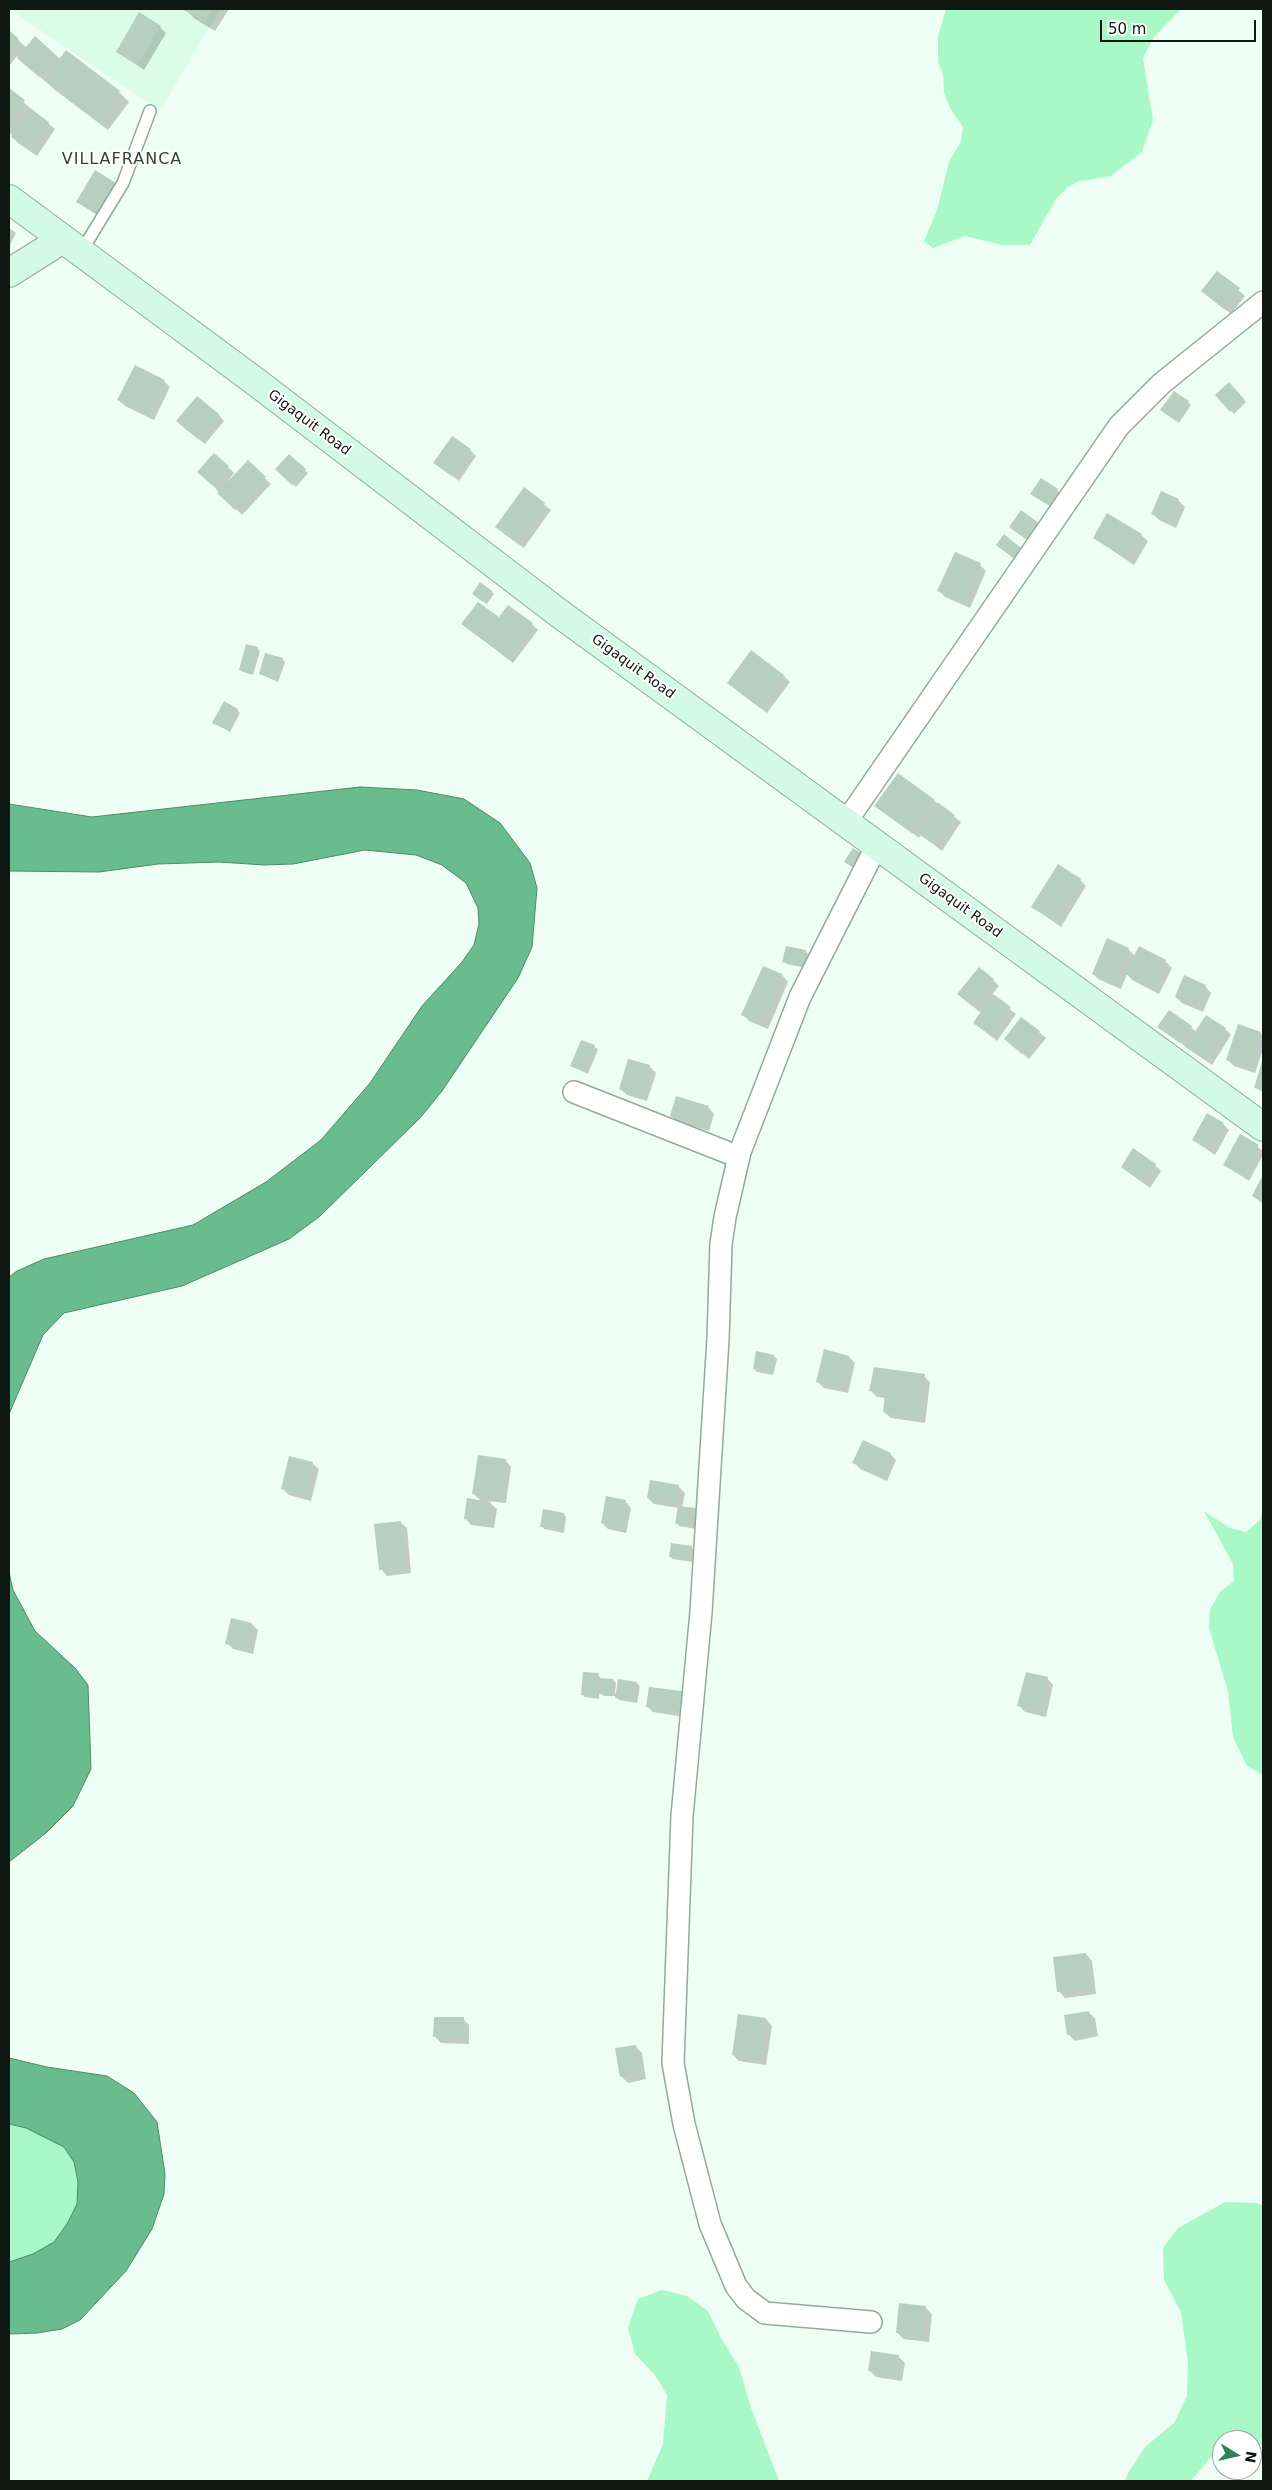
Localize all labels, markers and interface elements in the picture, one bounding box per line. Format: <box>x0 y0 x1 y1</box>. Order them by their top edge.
scale bar <box>1102 10 1258 42</box>
text: 50 m <box>1108 20 1146 38</box>
district label: VILLAFRANCA <box>60 150 184 170</box>
street label: Gigaquit Road <box>264 387 354 459</box>
street label: Gigaquit Road <box>588 631 678 703</box>
street label: Gigaquit Road <box>915 870 1005 942</box>
north arrow <box>1212 2430 1262 2480</box>
text: N <box>1242 2450 1260 2464</box>

